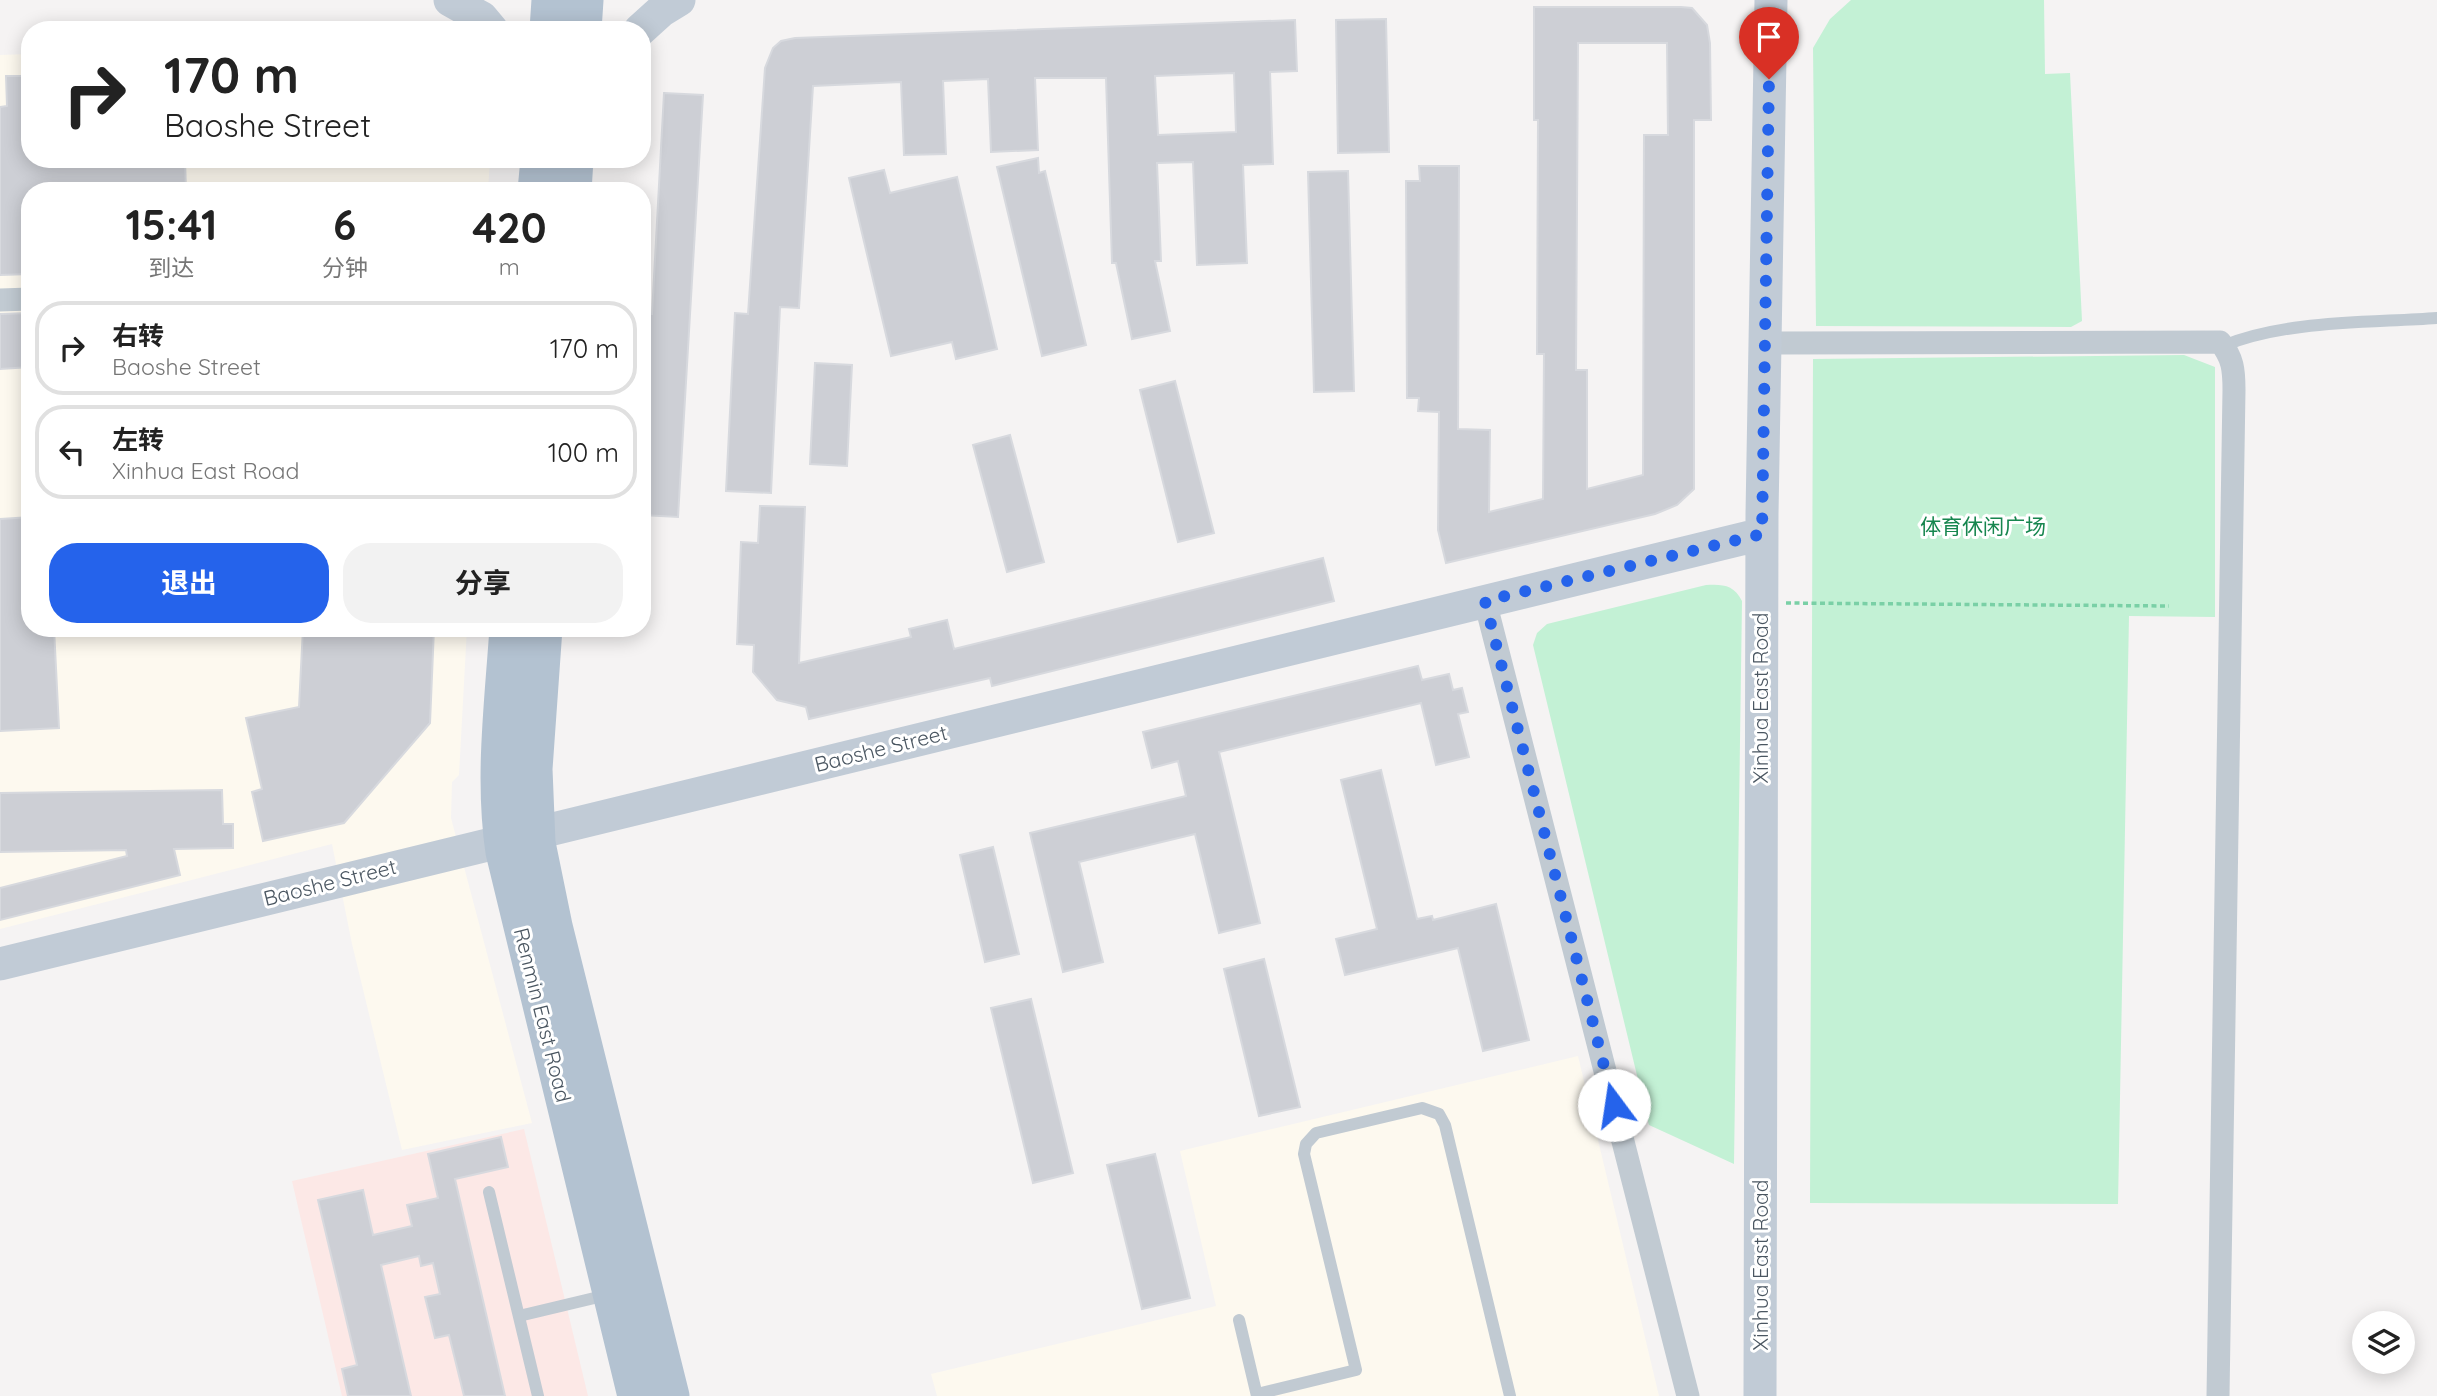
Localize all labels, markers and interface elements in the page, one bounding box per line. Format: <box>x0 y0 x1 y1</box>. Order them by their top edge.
pin <box>1739 7 1799 79</box>
icon: arrive <box>1750 18 1788 56</box>
text: 170 m <box>164 44 299 105</box>
icon: right <box>49 49 140 140</box>
text: Baoshe Street <box>164 105 371 145</box>
text: 15:41 <box>125 198 217 251</box>
text: 6 <box>333 198 356 251</box>
text: 420 <box>472 201 547 254</box>
text: m <box>499 252 520 281</box>
text: 到达 <box>148 253 194 282</box>
text: 分钟 <box>322 253 368 282</box>
text: 右转 <box>112 319 164 352</box>
icon: right <box>53 329 91 367</box>
text: 170 m <box>550 332 619 365</box>
text: Baoshe Street <box>112 352 261 381</box>
text: 左转 <box>112 423 164 456</box>
icon: left <box>53 433 91 471</box>
text: 100 m <box>548 436 619 469</box>
text: Xinhua East Road <box>112 456 299 485</box>
park label: 体育休闲广场 <box>1920 513 2046 539</box>
button: 退出 <box>49 543 329 623</box>
button: 分享 <box>343 543 623 623</box>
street label: Xinhua East Road <box>1747 612 1773 784</box>
street label: Baoshe Street <box>812 719 950 777</box>
street label: Baoshe Street <box>261 853 399 911</box>
street label: Renmin East Road <box>509 925 577 1105</box>
position arrow <box>1577 1068 1651 1142</box>
street label: Xinhua East Road <box>1747 1179 1773 1351</box>
map controls <box>2352 1311 2415 1374</box>
button: layers <box>2352 1311 2415 1374</box>

